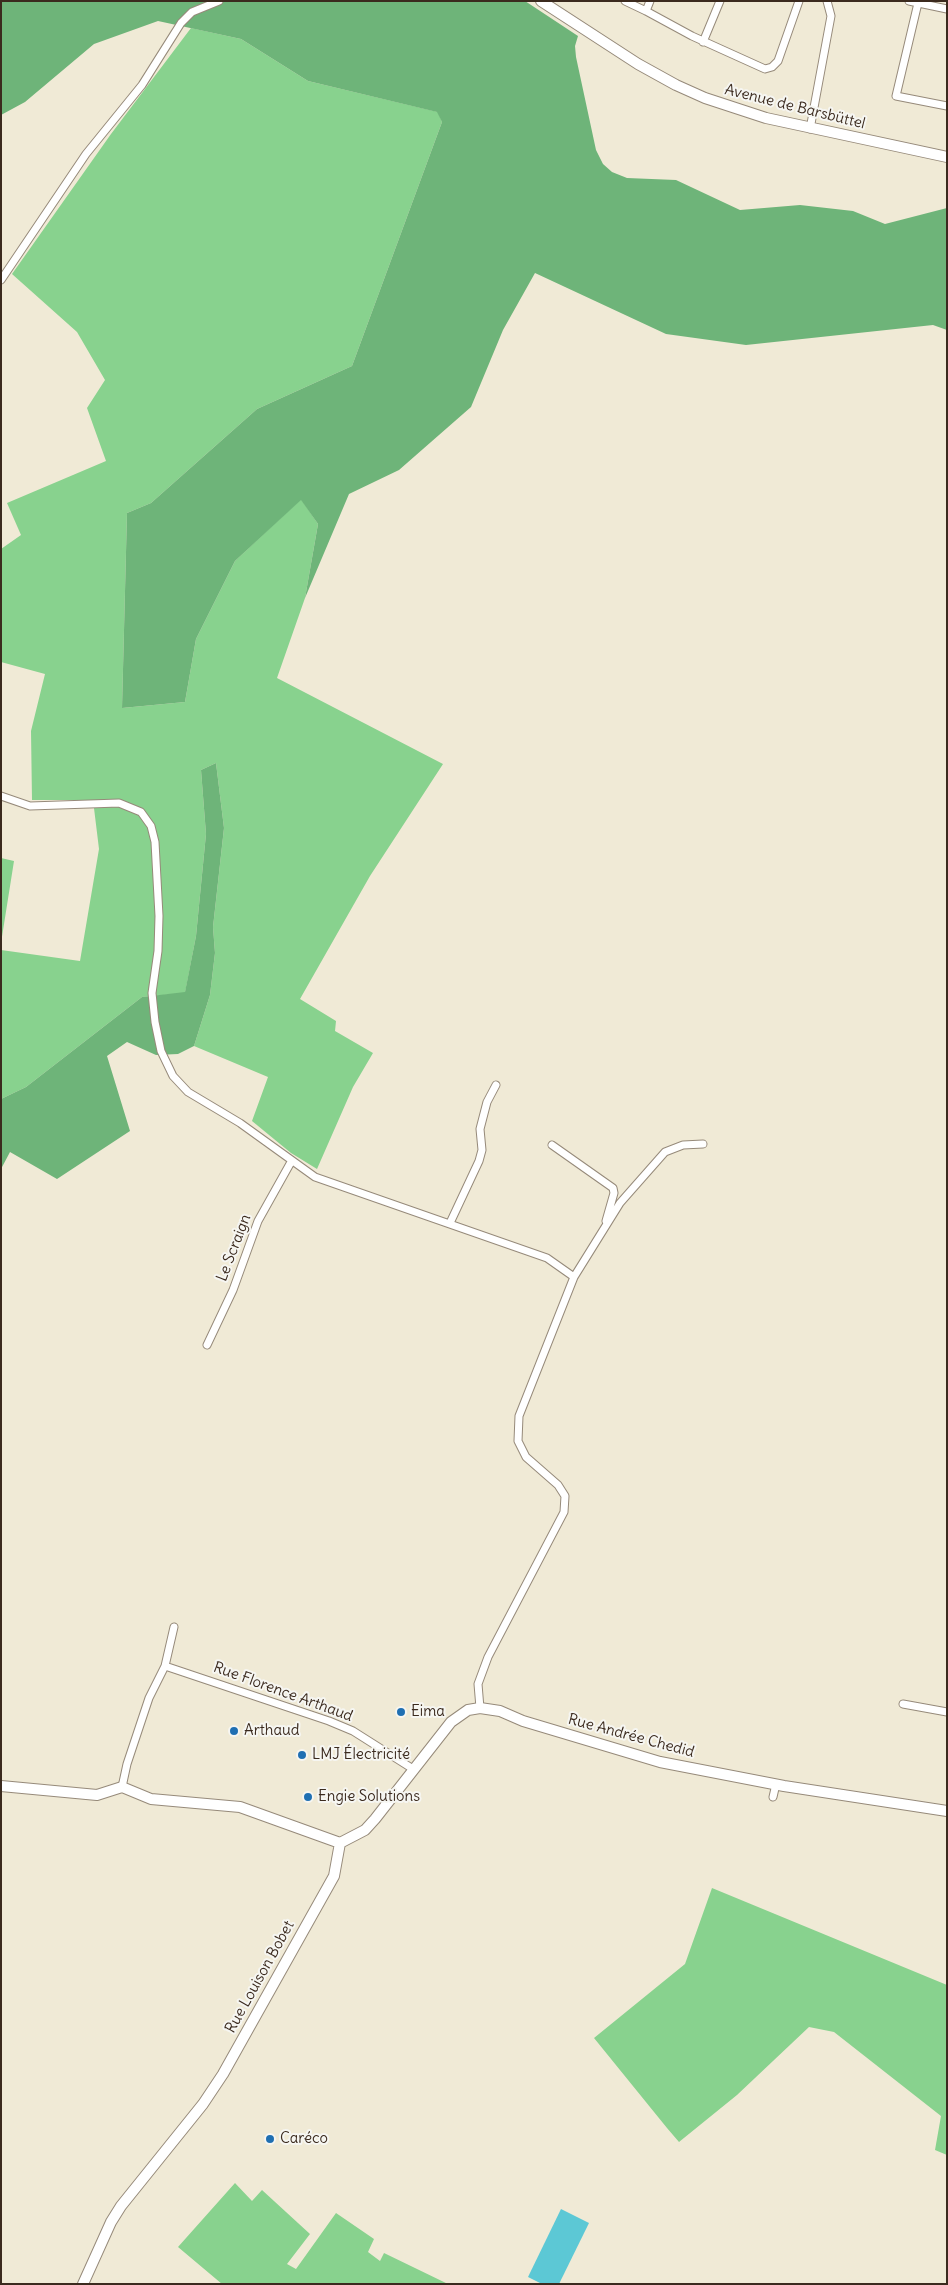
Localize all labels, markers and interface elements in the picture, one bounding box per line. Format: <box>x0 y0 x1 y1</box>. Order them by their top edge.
street label: Avenue de Barsbüttel <box>723 81 867 133</box>
street label: Le Scraign <box>213 1212 255 1284</box>
street label: Rue Florence Arthaud <box>211 1658 355 1726</box>
place label: Eima <box>411 1703 445 1721</box>
marker: Eima <box>395 1706 407 1718</box>
street label: Rue Andrée Chedid <box>566 1710 696 1762</box>
place label: Arthaud <box>244 1722 299 1740</box>
marker: Arthaud <box>228 1725 240 1737</box>
place label: LMJ Électricité <box>312 1746 410 1764</box>
marker: LMJ Électricité <box>296 1749 308 1761</box>
place label: Engie Solutions <box>318 1788 420 1806</box>
marker: Engie Solutions <box>302 1791 314 1803</box>
street label: Rue Louison Bobet <box>222 1918 298 2036</box>
place label: Caréco <box>280 2130 328 2148</box>
marker: Caréco <box>264 2133 276 2145</box>

